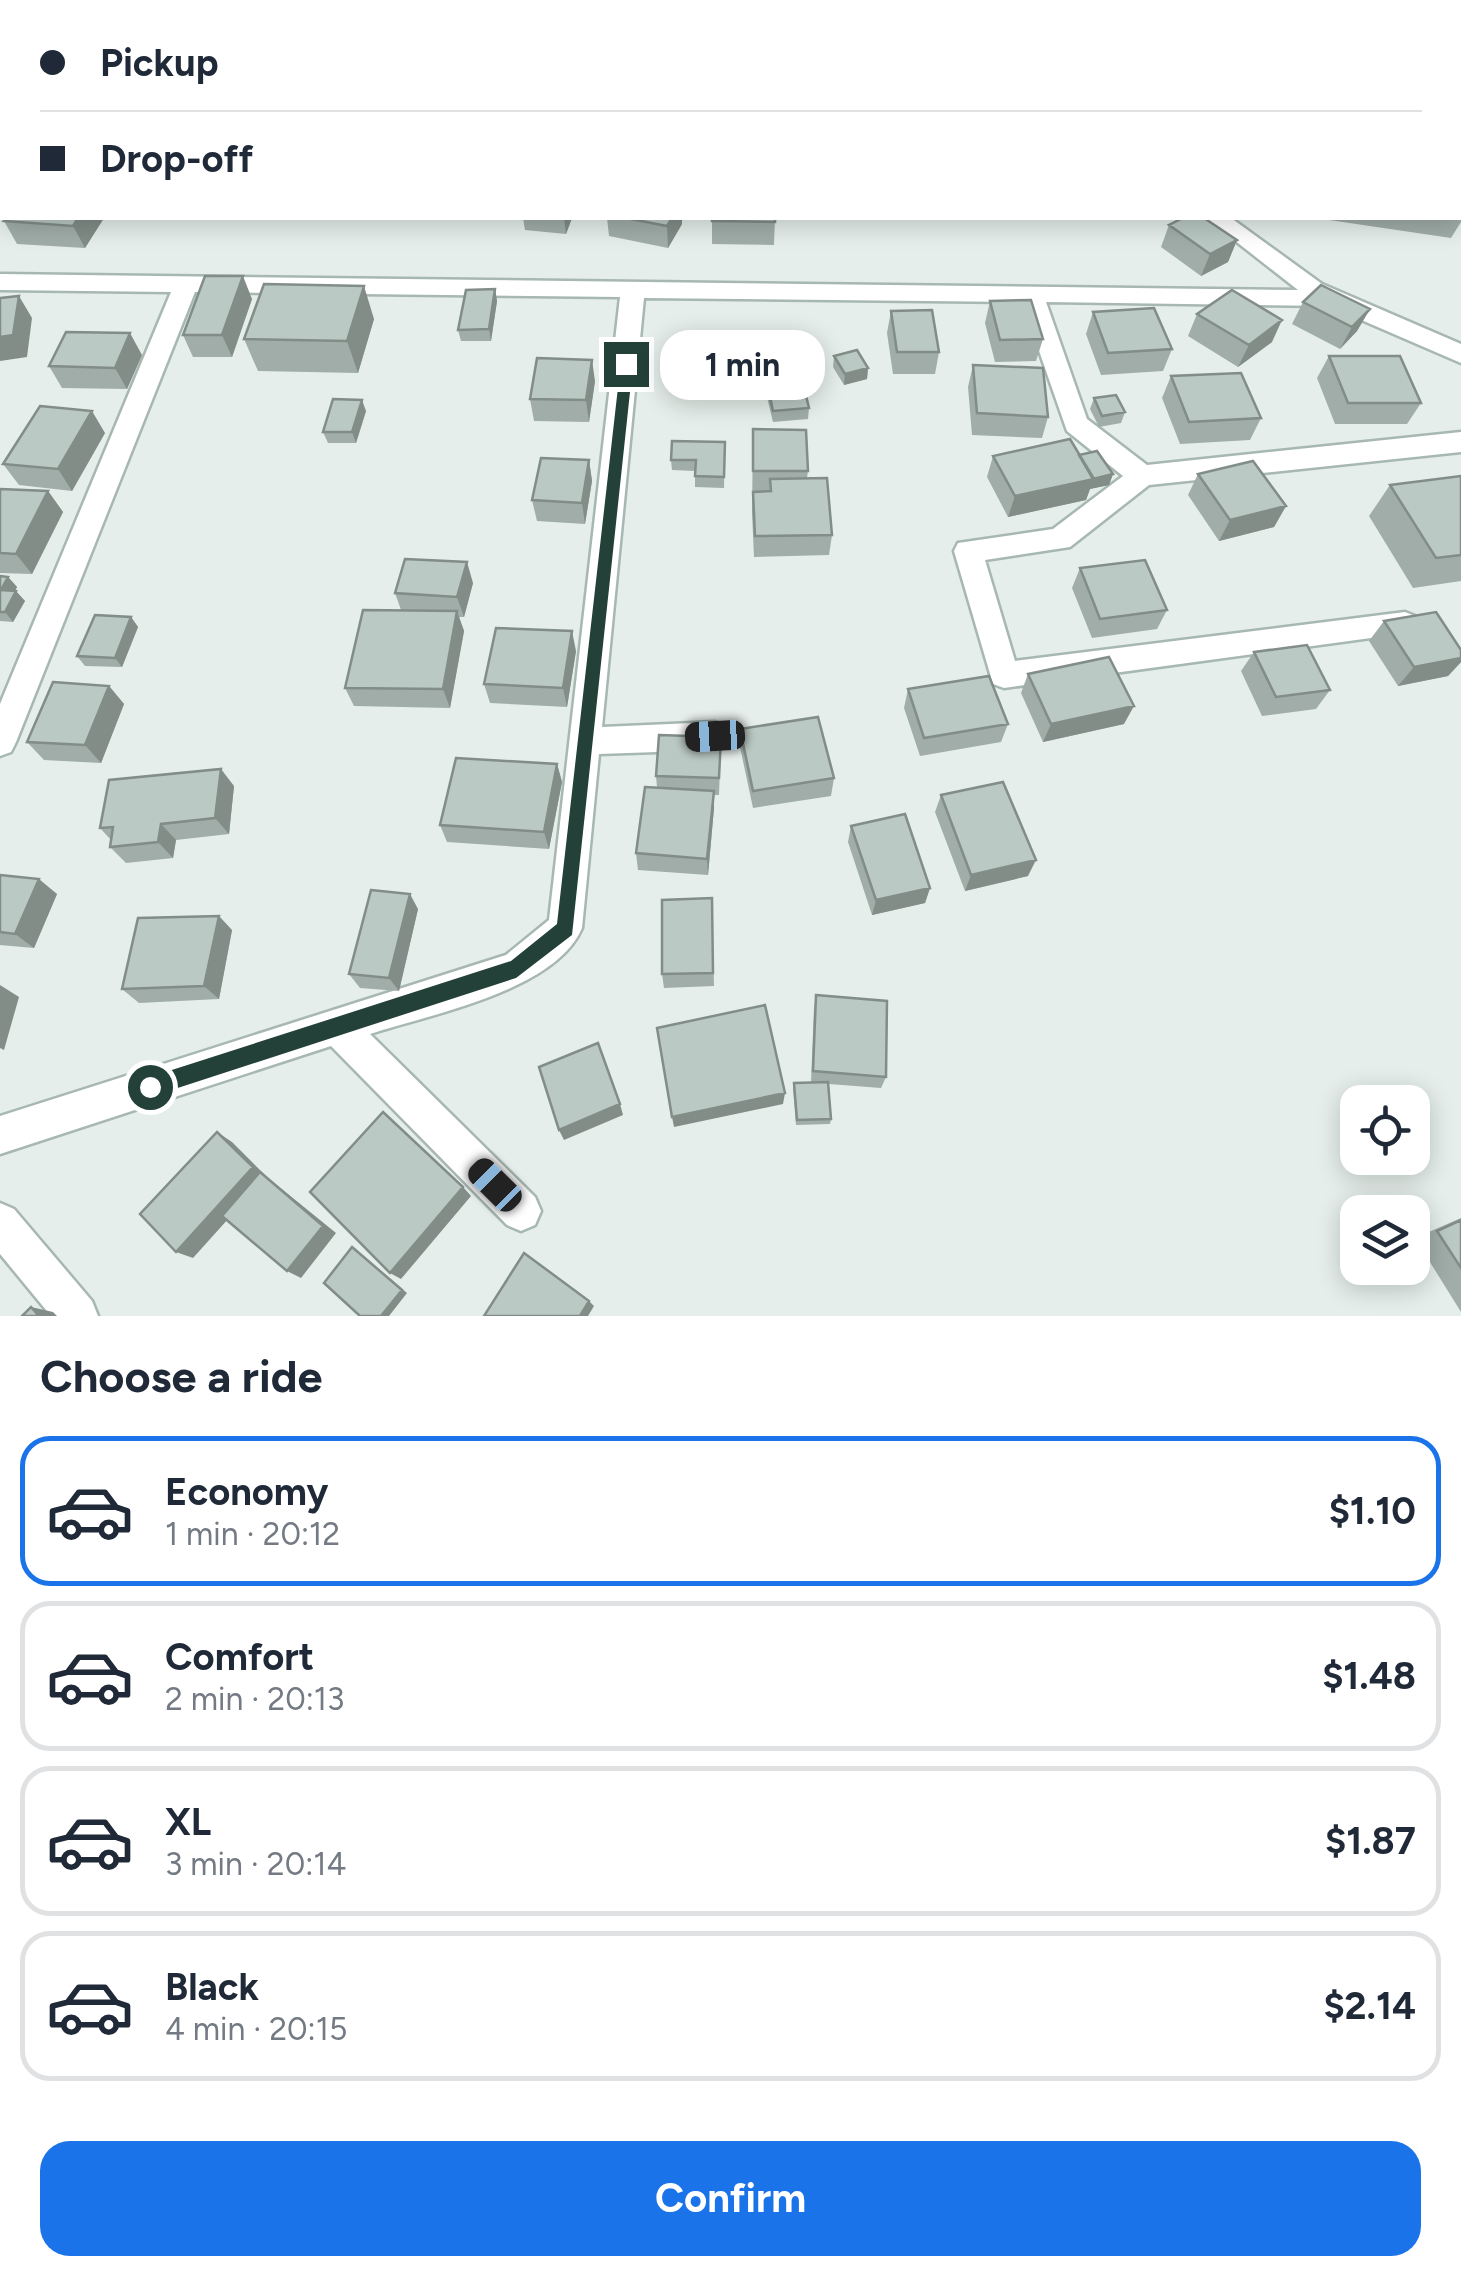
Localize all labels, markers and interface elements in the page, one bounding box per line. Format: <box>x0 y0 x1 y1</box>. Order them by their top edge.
text: Pickup <box>100 40 218 86</box>
text: Drop-off <box>100 136 253 182</box>
callout: 1 min <box>661 329 826 399</box>
route end <box>604 342 649 387</box>
text: 1 min <box>705 346 780 384</box>
car <box>684 719 746 753</box>
route start <box>128 1065 173 1110</box>
map controls <box>1340 1085 1430 1285</box>
button: locate <box>1340 1085 1430 1175</box>
car <box>463 1153 527 1217</box>
button: layers <box>1340 1195 1430 1285</box>
text: Choose a ride <box>40 1349 322 1403</box>
icon: car <box>45 1466 135 1556</box>
text: Economy <box>165 1469 328 1515</box>
text: $1.10 <box>1329 1488 1416 1534</box>
text: 1 min · 20:12 <box>165 1515 340 1553</box>
icon: car <box>45 1631 135 1721</box>
text: Comfort <box>165 1634 314 1680</box>
text: $1.48 <box>1322 1653 1416 1699</box>
text: 2 min · 20:13 <box>165 1680 344 1718</box>
icon: car <box>45 1796 135 1886</box>
text: XL <box>165 1799 211 1845</box>
text: $1.87 <box>1325 1818 1416 1864</box>
text: 3 min · 20:14 <box>165 1845 346 1883</box>
icon: car <box>45 1961 135 2051</box>
text: Black <box>165 1964 259 2010</box>
text: $2.14 <box>1323 1983 1416 2029</box>
text: 4 min · 20:15 <box>165 2010 347 2048</box>
button: Confirm <box>40 2141 1421 2256</box>

